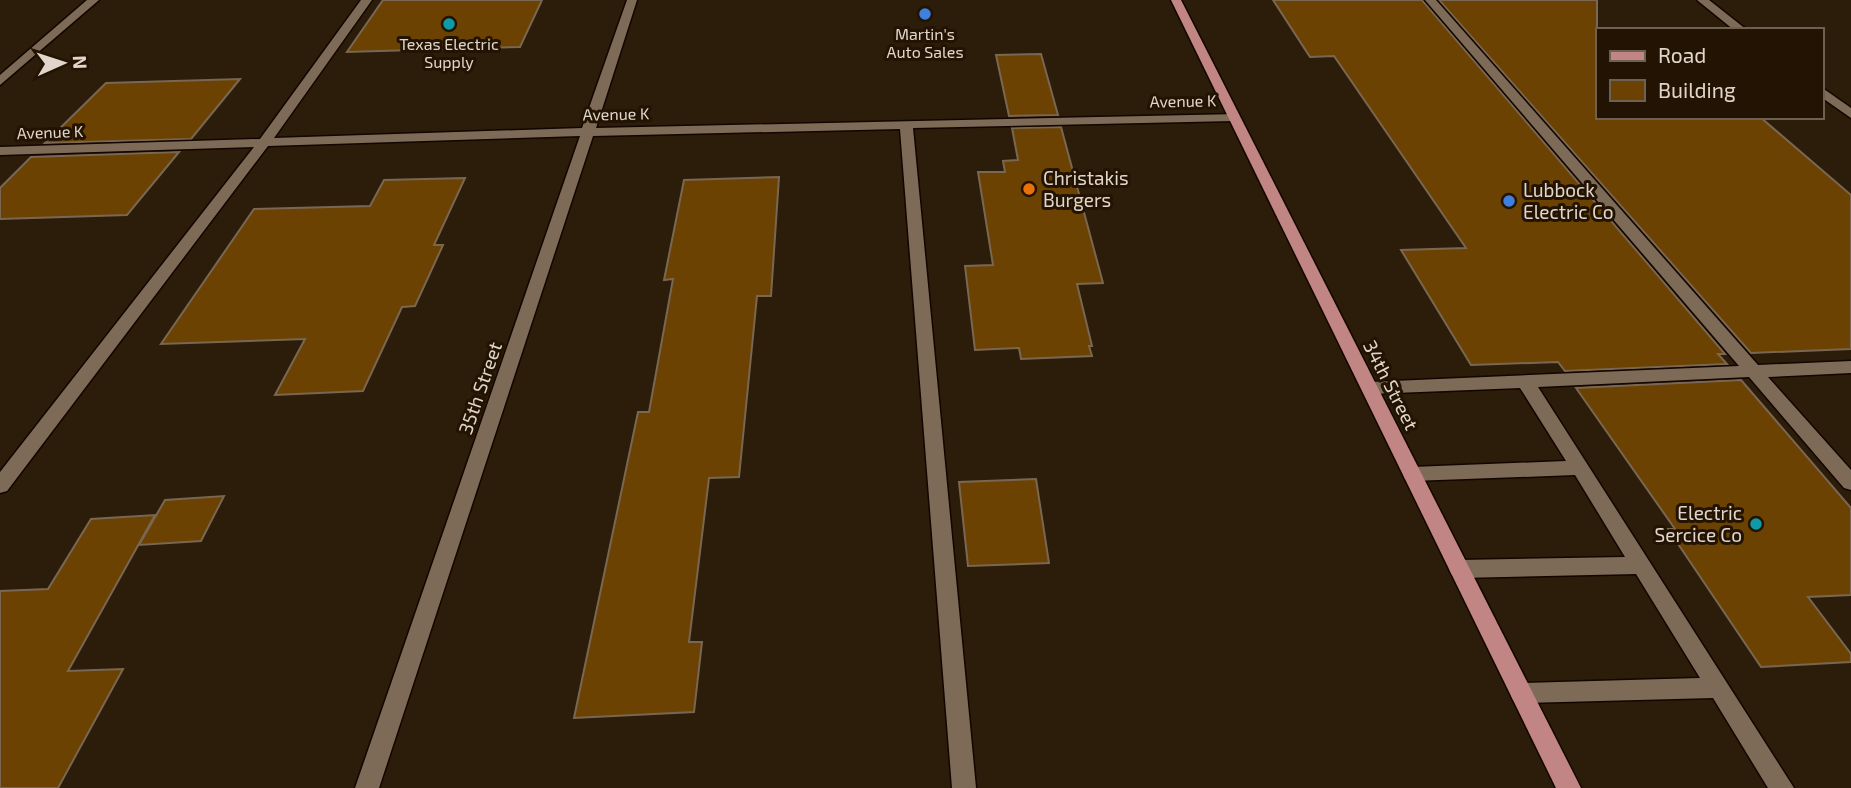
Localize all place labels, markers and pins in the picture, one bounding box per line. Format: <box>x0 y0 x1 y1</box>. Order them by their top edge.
marker: Martin's Auto Sales <box>917 6 933 22</box>
marker: Texas Electric Supply <box>441 16 457 32</box>
place label: Martin's Auto Sales <box>886 24 964 61</box>
place label: Texas Electric Supply <box>399 34 499 71</box>
place label: Christakis Burgers <box>1043 166 1129 211</box>
place label: Lubbock Electric Co <box>1523 178 1614 223</box>
marker: Christakis Burgers <box>1021 181 1037 197</box>
marker: Lubbock Electric Co <box>1501 193 1517 209</box>
place label: Electric Sercice Co <box>1655 501 1742 546</box>
marker: Electric Sercice Co <box>1748 516 1764 532</box>

